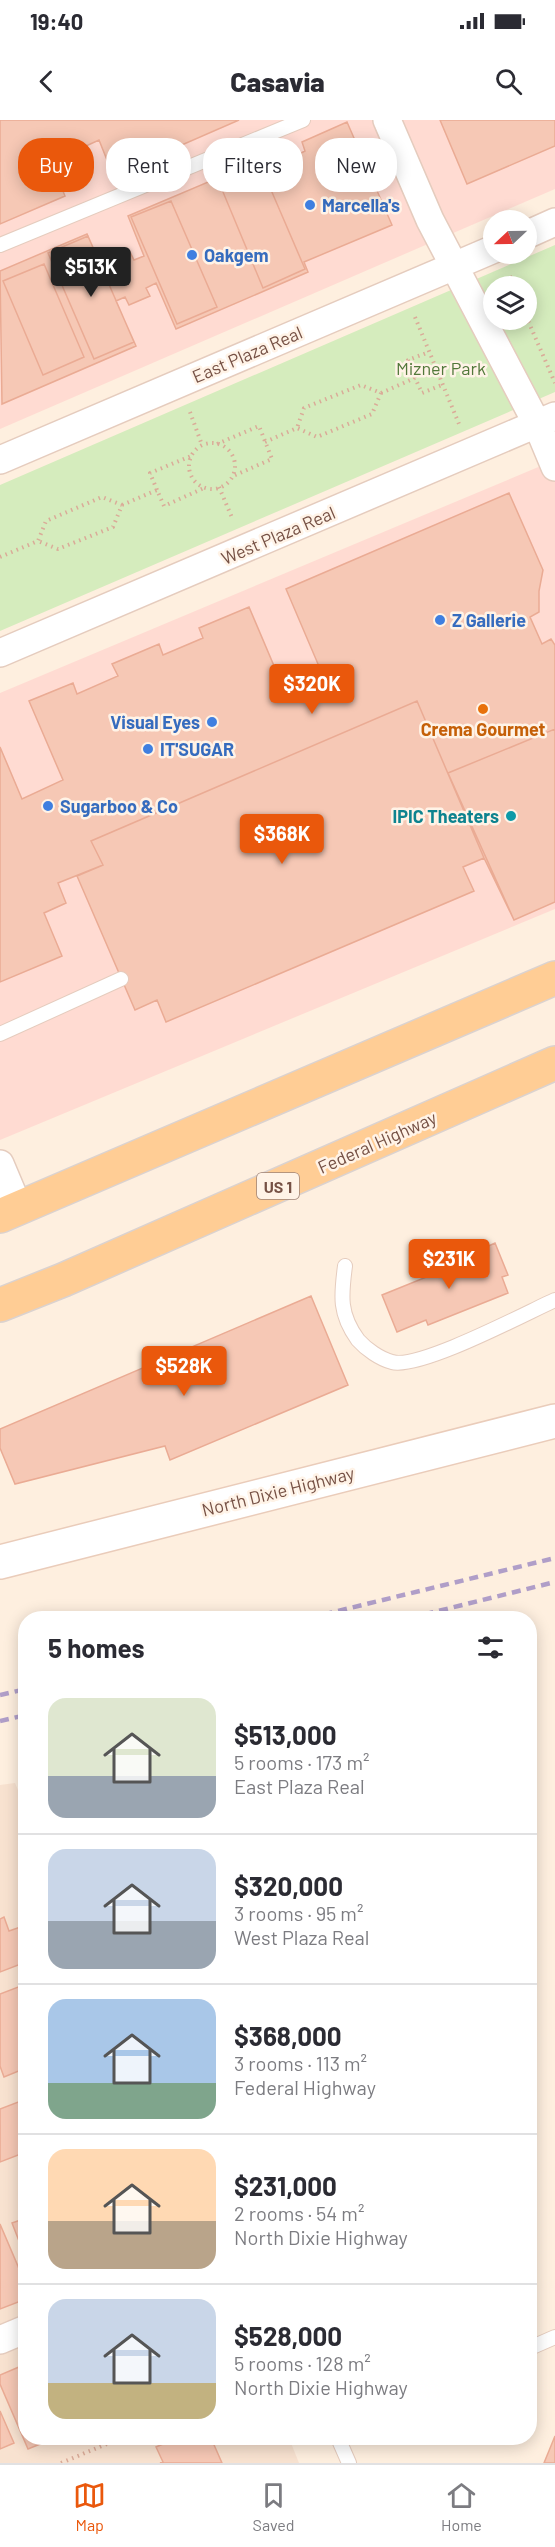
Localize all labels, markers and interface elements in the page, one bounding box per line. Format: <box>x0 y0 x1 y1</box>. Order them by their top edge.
text: 19:40 <box>30 8 83 34</box>
icon: back <box>30 65 63 98</box>
text: Casavia <box>230 65 325 97</box>
icon: search <box>492 65 525 98</box>
chip: Buy <box>18 138 94 192</box>
chip: Rent <box>106 138 191 192</box>
chip: Filters <box>203 138 303 192</box>
chip: New <box>315 138 397 192</box>
place label: Marcella's <box>322 194 400 216</box>
marker: Marcella's <box>303 198 317 212</box>
north arrow <box>483 210 537 264</box>
map controls <box>483 210 537 330</box>
place label: Oakgem <box>204 244 269 266</box>
pin: $513K <box>49 247 133 298</box>
marker: Oakgem <box>185 248 199 262</box>
text: $513K <box>65 254 117 278</box>
button: layers <box>483 276 537 330</box>
street label: East Plaza Real <box>189 321 305 387</box>
park label: Mizner Park <box>396 357 486 379</box>
street label: West Plaza Real <box>218 501 338 569</box>
place label: Z Gallerie <box>452 609 526 631</box>
marker: Z Gallerie <box>433 613 447 627</box>
pin: $320K <box>270 664 354 715</box>
text: $320K <box>283 671 341 695</box>
marker: Crema Gourmet <box>476 702 490 716</box>
place label: Visual Eyes <box>110 711 200 733</box>
marker: Visual Eyes <box>205 715 219 729</box>
place label: Crema Gourmet <box>421 718 546 740</box>
place label: IT'SUGAR <box>160 738 234 760</box>
marker: IT'SUGAR <box>141 742 155 756</box>
place label: Sugarboo & Co <box>60 795 178 817</box>
marker: Sugarboo & Co <box>41 799 55 813</box>
place label: IPIC Theaters <box>393 805 499 827</box>
marker: IPIC Theaters <box>504 809 518 823</box>
pin: $368K <box>240 814 324 865</box>
text: $368K <box>254 821 310 845</box>
street label: Federal Highway <box>314 1106 440 1178</box>
road number: US 1 <box>257 1173 299 1199</box>
pin: $231K <box>407 1239 491 1290</box>
text: $231K <box>423 1246 475 1270</box>
pin: $528K <box>142 1346 226 1397</box>
text: $528K <box>156 1353 212 1377</box>
street label: North Dixie Highway <box>199 1461 357 1521</box>
icon: filters <box>474 1631 507 1664</box>
text: 5 homes <box>48 1632 145 1663</box>
text: $513,000 <box>234 1719 337 1750</box>
icon: home <box>96 1722 168 1794</box>
text: 5 rooms · 173 m² <box>234 1750 369 1774</box>
text: East Plaza Real <box>234 1774 365 1798</box>
text: $320,000 <box>234 1870 343 1901</box>
icon: home <box>96 1873 168 1945</box>
text: 3 rooms · 95 m² <box>234 1901 363 1925</box>
text: West Plaza Real <box>234 1925 369 1949</box>
text: $368,000 <box>234 2020 342 2051</box>
icon: home <box>96 2023 168 2095</box>
text: 3 rooms · 113 m² <box>234 2051 367 2075</box>
text: Federal Highway <box>234 2075 376 2099</box>
text: $231,000 <box>234 2170 337 2201</box>
icon: home <box>96 2173 168 2245</box>
text: 2 rooms · 54 m² <box>234 2201 364 2225</box>
text: North Dixie Highway <box>234 2225 408 2249</box>
text: $528,000 <box>234 2320 342 2351</box>
icon: home <box>96 2323 168 2395</box>
text: 5 rooms · 128 m² <box>234 2351 371 2375</box>
text: North Dixie Highway <box>234 2375 408 2399</box>
tab: Map <box>73 2479 106 2534</box>
tab: Saved <box>253 2479 295 2534</box>
tab: Home <box>441 2479 482 2534</box>

